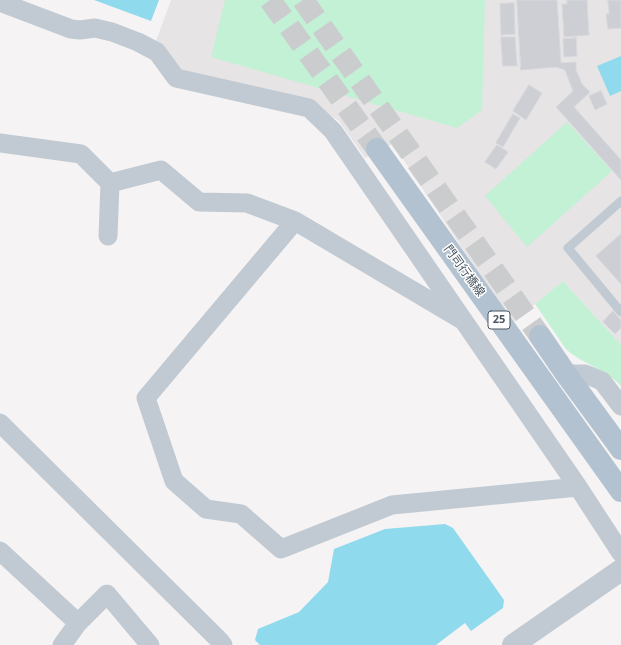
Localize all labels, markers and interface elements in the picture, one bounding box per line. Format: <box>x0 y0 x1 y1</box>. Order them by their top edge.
street label: 門司行橋線 <box>441 242 487 300</box>
road number: 25 <box>488 311 510 329</box>

